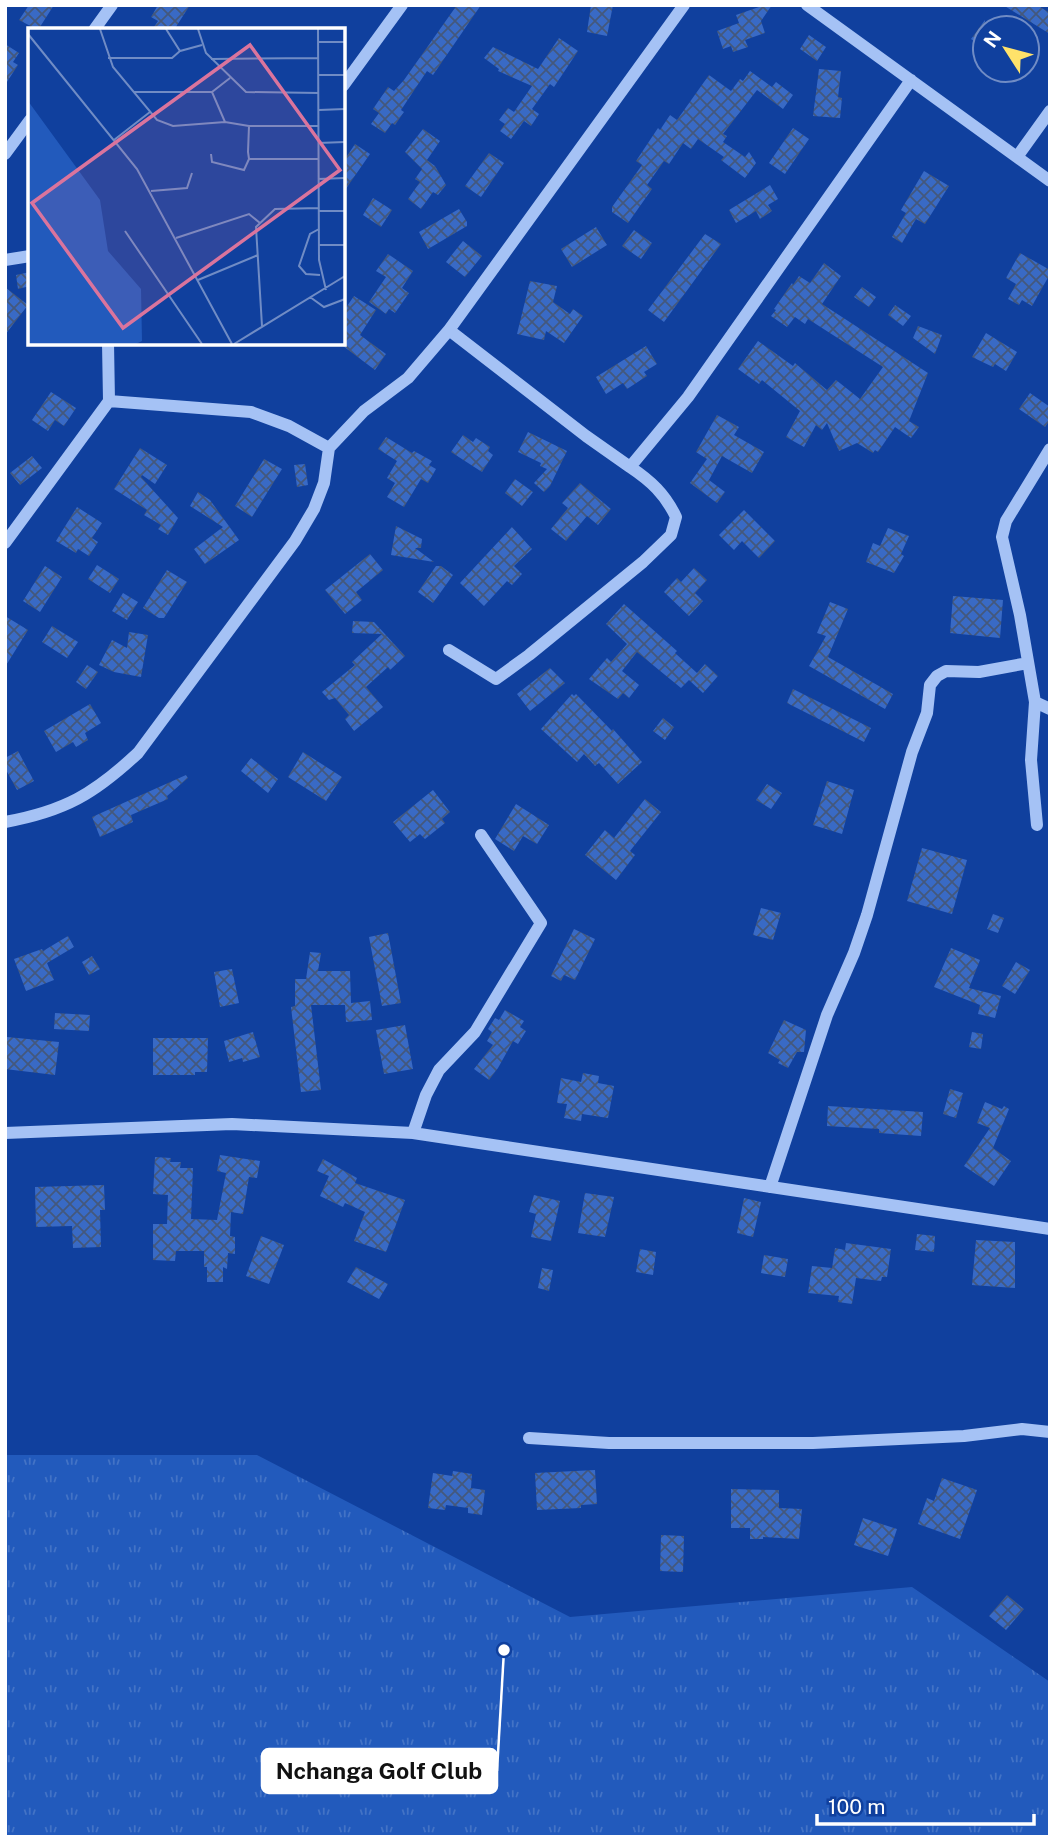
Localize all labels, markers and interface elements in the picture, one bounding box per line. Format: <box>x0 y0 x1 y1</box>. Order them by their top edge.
north arrow <box>971 14 1041 84</box>
text: N <box>979 27 1006 51</box>
inset map <box>28 28 345 345</box>
callout: Nchanga Golf Club <box>262 1749 497 1793</box>
text: Nchanga Golf Club <box>276 1757 482 1784</box>
scale bar <box>817 1783 1034 1827</box>
text: 100 m <box>828 1794 885 1819</box>

